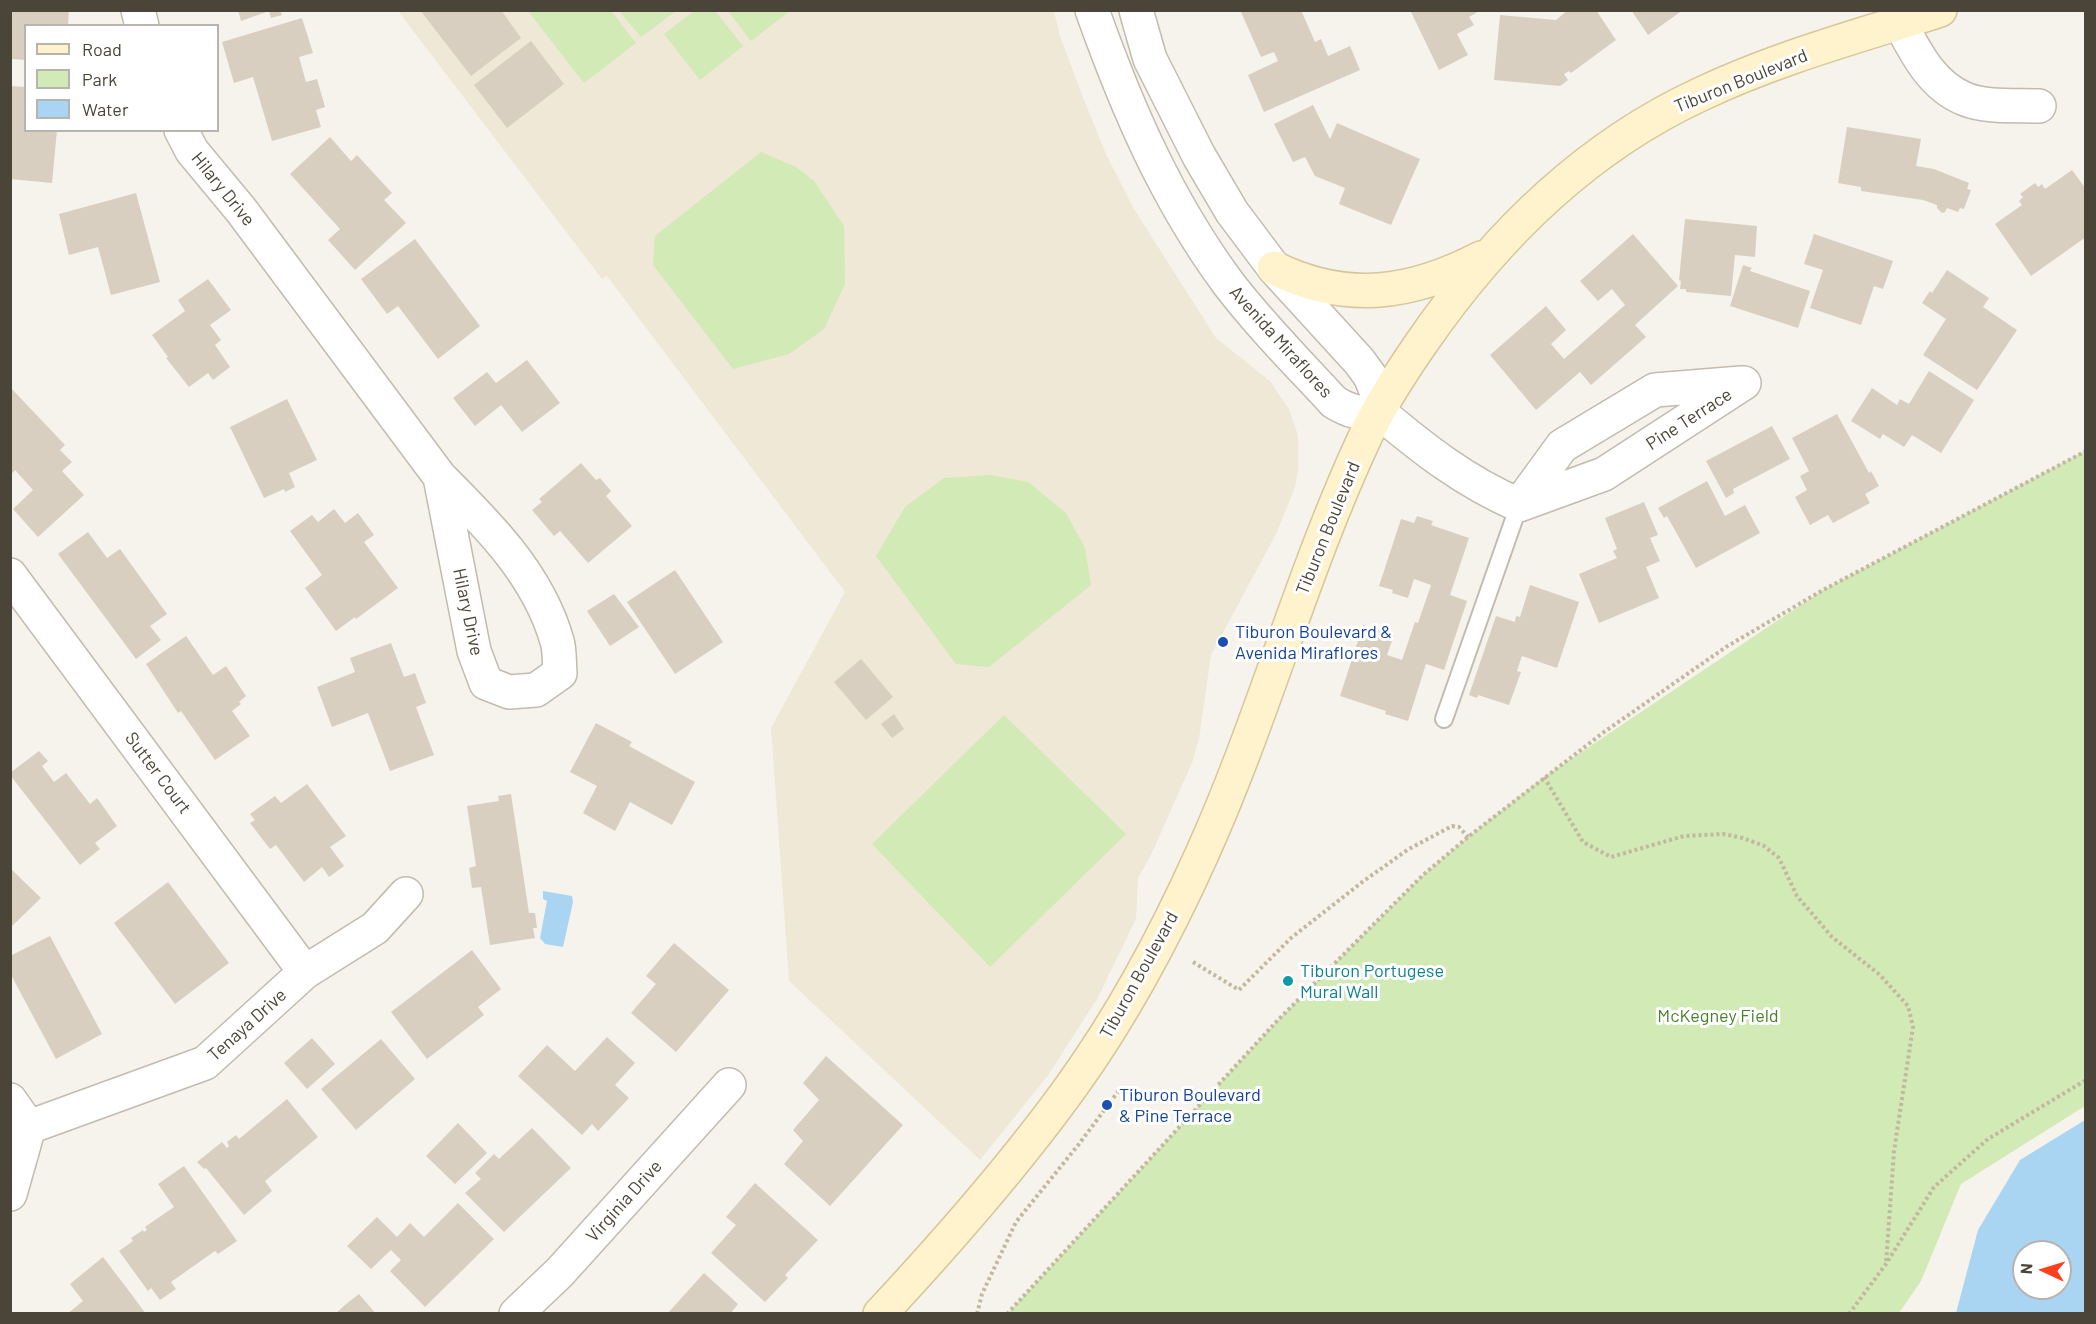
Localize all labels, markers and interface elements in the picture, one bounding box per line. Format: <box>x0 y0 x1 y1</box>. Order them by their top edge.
legend <box>24 24 219 132</box>
text: Road <box>82 38 122 60</box>
street label: Tiburon Boulevard <box>1671 44 1811 118</box>
text: Park <box>82 68 117 90</box>
text: Water <box>82 98 129 120</box>
street label: Hilary Drive <box>187 148 259 230</box>
street label: Avenida Miraflores <box>1225 282 1337 402</box>
street label: Pine Terrace <box>1642 383 1736 455</box>
street label: Tiburon Boulevard <box>1291 458 1365 598</box>
street label: Hilary Drive <box>448 566 488 658</box>
place label: Tiburon Boulevard & Avenida Miraflores <box>1235 621 1392 664</box>
marker: Tiburon Boulevard & Avenida Miraflores <box>1216 635 1230 649</box>
street label: Sutter Court <box>120 728 196 818</box>
street label: Tiburon Boulevard <box>1095 908 1183 1042</box>
place label: Tiburon Portugese Mural Wall <box>1300 960 1444 1002</box>
marker: Tiburon Portugese Mural Wall <box>1281 974 1295 988</box>
street label: Tenaya Drive <box>203 984 291 1066</box>
park label: McKegney Field <box>1657 1005 1779 1027</box>
place label: Tiburon Boulevard & Pine Terrace <box>1119 1084 1261 1126</box>
marker: Tiburon Boulevard & Pine Terrace <box>1100 1098 1114 1112</box>
street label: Virginia Drive <box>582 1156 666 1246</box>
north arrow <box>2012 1240 2072 1300</box>
text: N <box>2016 1263 2035 1275</box>

